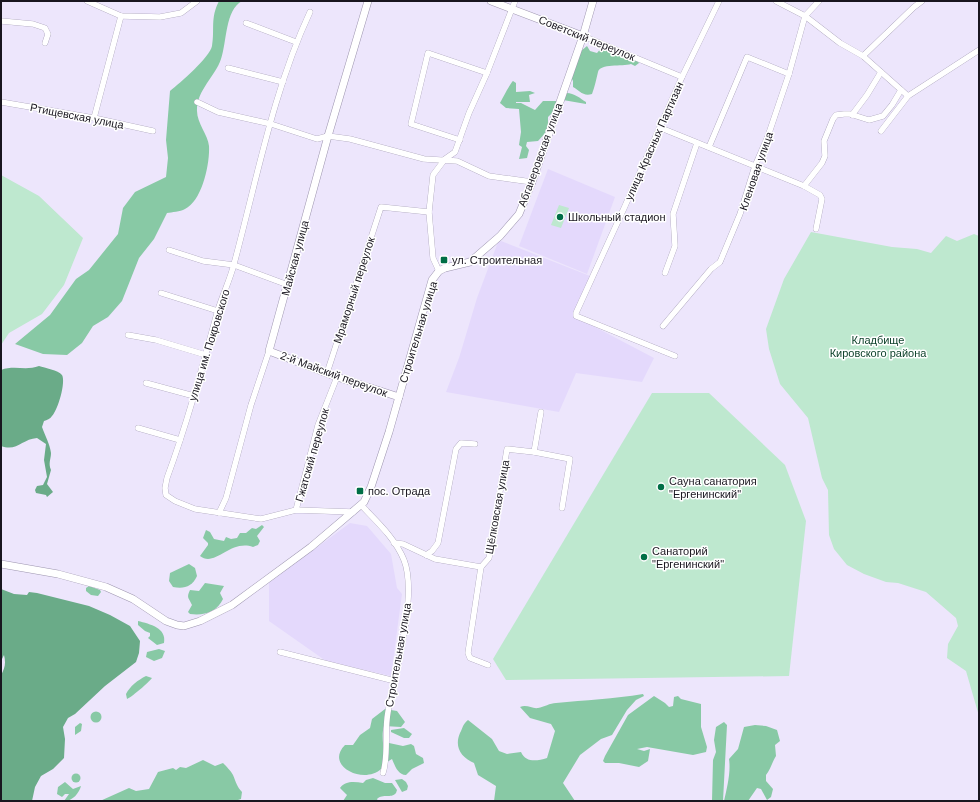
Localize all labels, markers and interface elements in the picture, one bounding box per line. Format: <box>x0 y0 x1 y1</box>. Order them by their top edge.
street label: Советский переулок <box>537 13 637 63</box>
street label: улица Красных Партизан <box>622 80 686 202</box>
street label: Ртищевская улица <box>29 101 126 131</box>
street label: Абганеровская улица <box>516 101 565 209</box>
street label: Кленовая улица <box>737 129 775 212</box>
place label: Школьный стадион <box>568 211 666 223</box>
marker: Школьный стадион <box>555 212 565 222</box>
street label: Майская улица <box>279 218 311 297</box>
street label: Мраморный переулок <box>331 235 377 345</box>
place label: ул. Строительная <box>452 254 542 266</box>
marker: ул. Строительная <box>439 255 449 265</box>
street label: Строительная улица <box>397 279 439 384</box>
street label: улица им. Покровского <box>186 288 232 402</box>
park label: Кладбище Кировского района <box>830 334 927 359</box>
street label: 2-й Майский переулок <box>279 349 389 399</box>
street label: Гжатский переулок <box>293 407 331 503</box>
street label: Щёлковская улица <box>483 458 511 555</box>
place label: Сауна санатория "Ергенинский" <box>669 475 757 500</box>
marker: Сауна санатория "Ергенинский" <box>656 482 666 492</box>
place label: пос. Отрада <box>368 485 431 497</box>
marker: пос. Отрада <box>355 486 365 496</box>
place label: Санаторий "Ергенинский" <box>652 545 724 570</box>
marker: Санаторий "Ергенинский" <box>639 552 649 562</box>
street label: Строительная улица <box>383 601 413 708</box>

